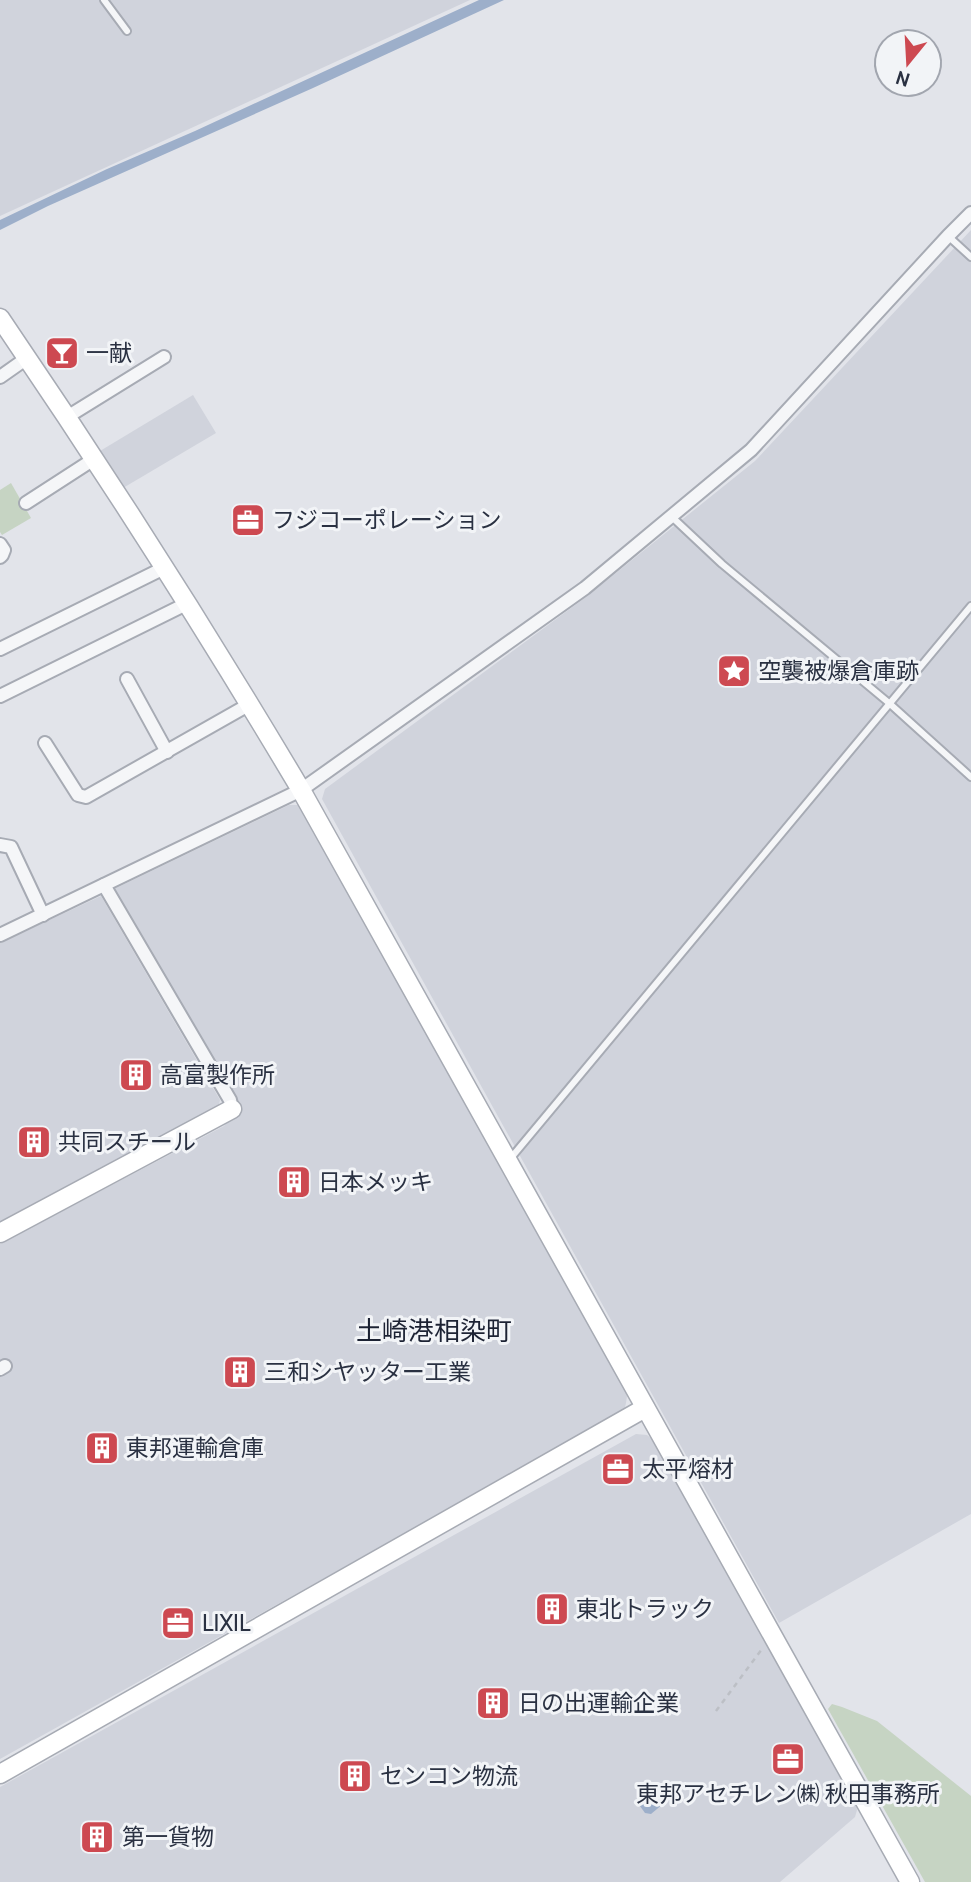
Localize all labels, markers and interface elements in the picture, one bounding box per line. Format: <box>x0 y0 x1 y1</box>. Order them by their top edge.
north arrow <box>873 28 943 98</box>
text: N <box>893 66 913 92</box>
bar icon: 一献 <box>43 334 81 372</box>
place label: 一献 <box>86 339 132 367</box>
office icon: フジコーポレーション <box>229 501 267 539</box>
place label: フジコーポレーション <box>272 506 502 534</box>
place icon: 空襲被爆倉庫跡 <box>715 652 753 690</box>
place label: 空襲被爆倉庫跡 <box>758 657 919 685</box>
building icon: 高富製作所 <box>117 1056 155 1094</box>
place label: 高富製作所 <box>160 1061 275 1089</box>
building icon: 共同スチール <box>15 1123 53 1161</box>
place label: 共同スチール <box>58 1128 196 1156</box>
building icon: 日本メッキ <box>275 1163 313 1201</box>
place label: 日本メッキ <box>318 1168 433 1196</box>
district label: 土崎港相染町 <box>356 1315 512 1347</box>
building icon: 三和シヤッター工業 <box>221 1353 259 1391</box>
place label: 三和シヤッター工業 <box>264 1358 471 1386</box>
building icon: 東邦運輸倉庫 <box>83 1429 121 1467</box>
place label: 東邦運輸倉庫 <box>126 1434 264 1462</box>
office icon: 太平熔材 <box>599 1450 637 1488</box>
place label: 太平熔材 <box>642 1455 734 1483</box>
building icon: 東北トラック <box>533 1590 571 1628</box>
place label: 東北トラック <box>576 1595 714 1623</box>
office icon: LIXIL <box>159 1604 197 1642</box>
place label: LIXIL <box>202 1609 251 1637</box>
building icon: 日の出運輸企業 <box>474 1684 512 1722</box>
place label: 日の出運輸企業 <box>518 1689 679 1717</box>
office icon: 東邦アセチレン㈱ 秋田事務所 <box>769 1740 807 1778</box>
building icon: センコン物流 <box>336 1757 374 1795</box>
place label: センコン物流 <box>380 1762 518 1790</box>
place label: 東邦アセチレン㈱ 秋田事務所 <box>636 1780 940 1808</box>
building icon: 第一貨物 <box>78 1818 116 1856</box>
place label: 第一貨物 <box>122 1823 214 1851</box>

